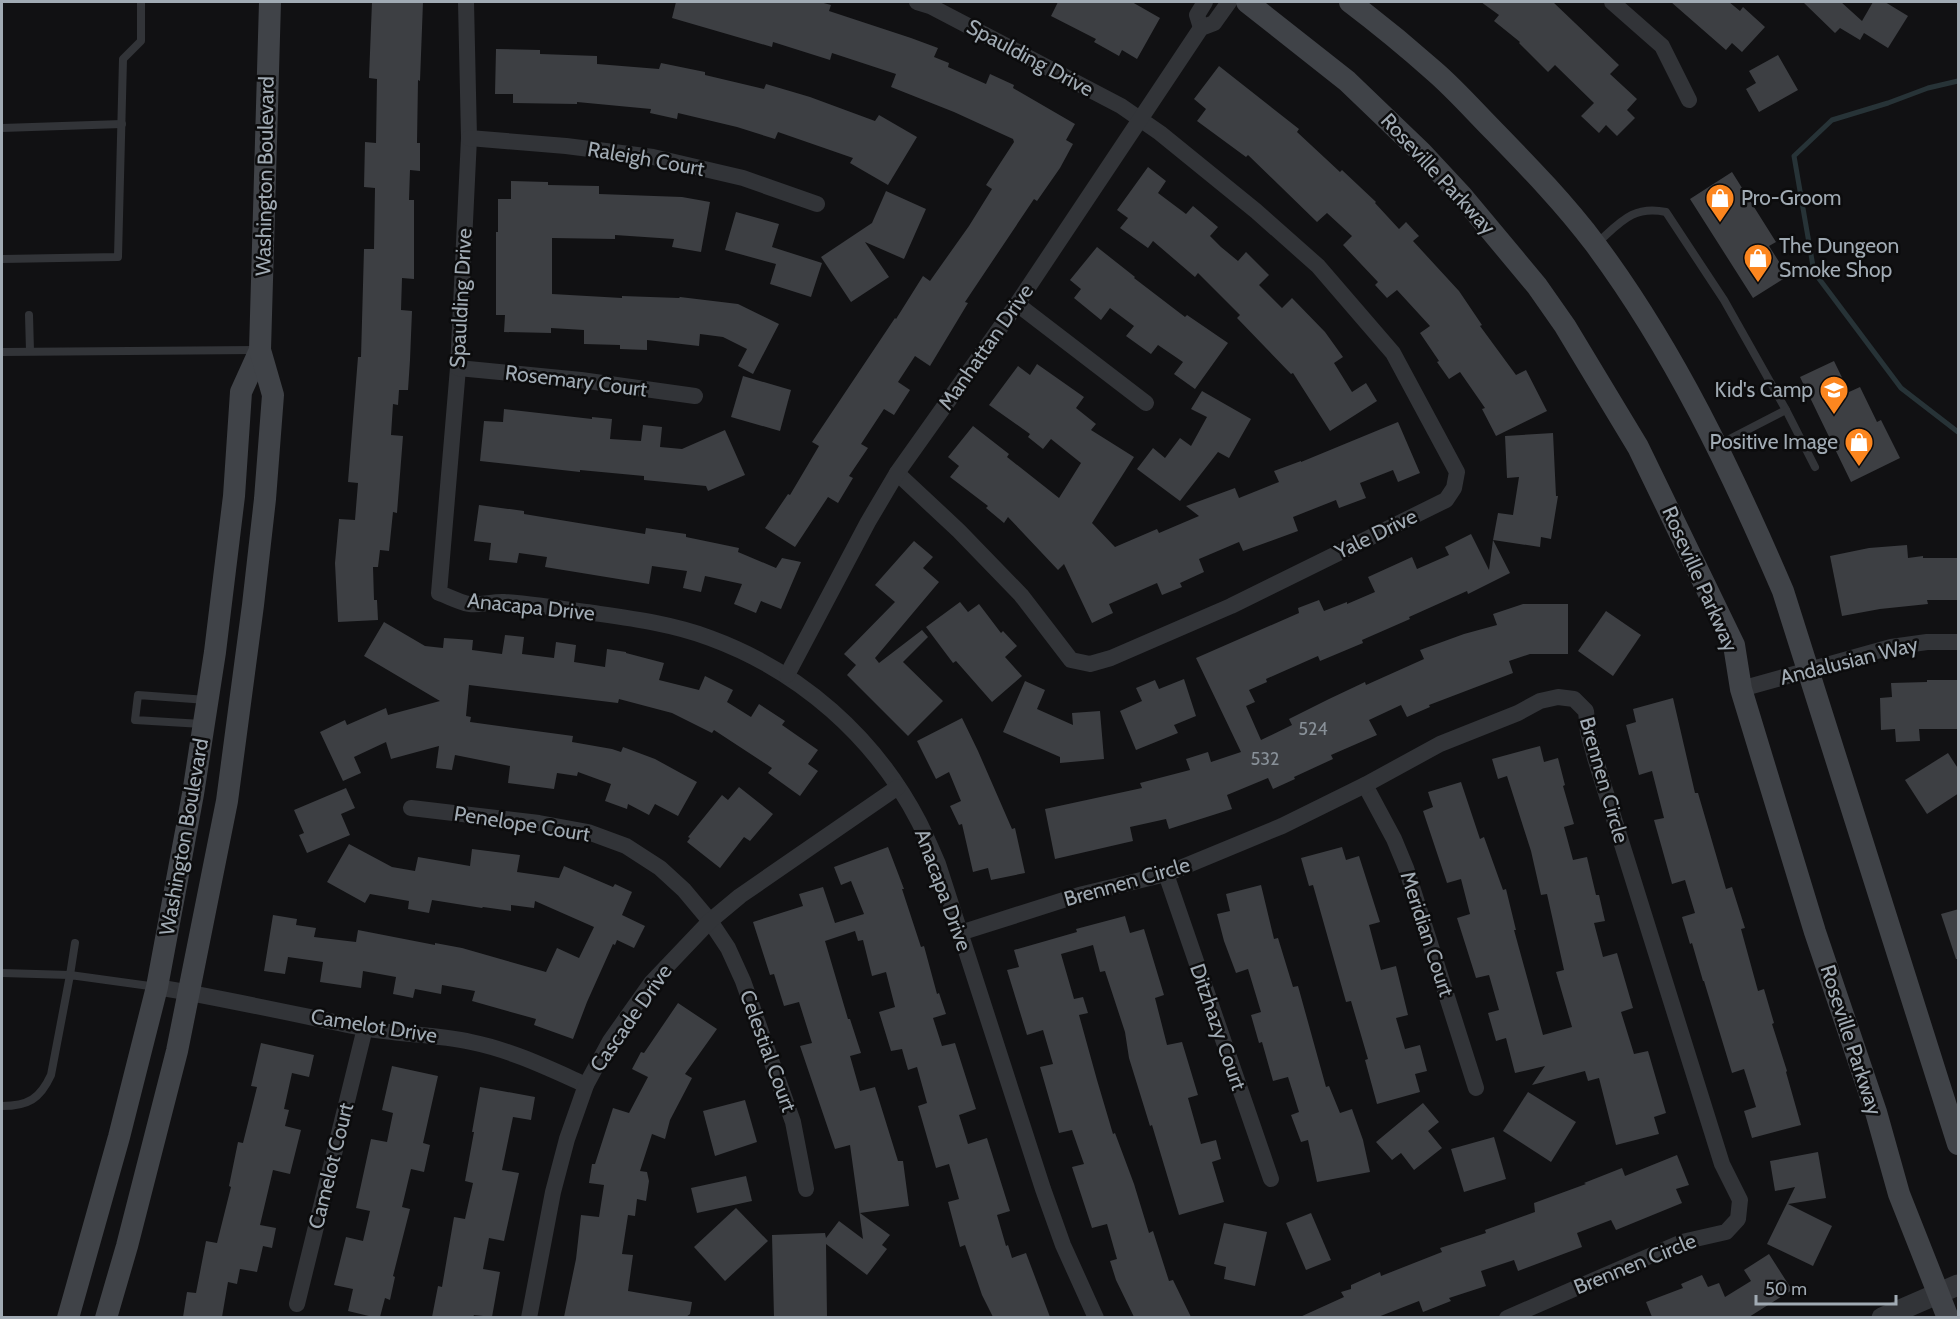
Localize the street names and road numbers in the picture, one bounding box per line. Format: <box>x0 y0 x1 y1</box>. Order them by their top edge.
street label: Spaulding Drive <box>963 14 1098 102</box>
street label: Washington Boulevard <box>250 76 279 276</box>
street label: Roseville Parkway <box>1376 108 1501 240</box>
street label: Raleigh Court <box>586 136 706 181</box>
street label: Spaulding Drive <box>444 227 477 368</box>
street label: Manhattan Drive <box>933 279 1038 414</box>
street label: Rosemary Court <box>504 359 648 402</box>
street label: Roseville Parkway <box>1657 502 1744 656</box>
street label: Yale Drive <box>1330 503 1421 565</box>
street label: Anacapa Drive <box>466 587 596 626</box>
street label: Andalusian Way <box>1777 631 1921 690</box>
street label: Brennen Circle <box>1575 714 1634 846</box>
street label: Washington Boulevard <box>154 736 213 937</box>
street label: Penelope Court <box>452 800 592 847</box>
street label: Anacapa Drive <box>910 825 977 954</box>
street label: Brennen Circle <box>1061 852 1193 911</box>
street label: Meridian Court <box>1395 868 1459 1000</box>
street label: Cascade Drive <box>584 959 677 1076</box>
street label: Ditzhazy Court <box>1185 960 1252 1093</box>
street label: Roseville Parkway <box>1815 962 1888 1118</box>
street label: Celestial Court <box>735 986 802 1115</box>
street label: Camelot Drive <box>309 1003 439 1048</box>
street label: Camelot Court <box>303 1100 358 1232</box>
street label: Brennen Circle <box>1570 1228 1700 1299</box>

